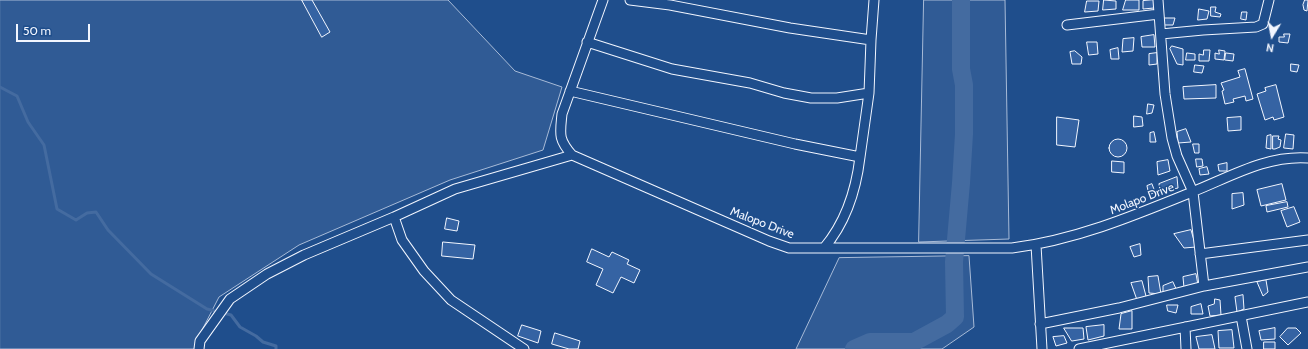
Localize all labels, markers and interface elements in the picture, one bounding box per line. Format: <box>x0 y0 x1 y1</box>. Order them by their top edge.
scale bar <box>18 16 92 42</box>
north arrow <box>1252 16 1292 56</box>
text: 50 m <box>23 23 51 38</box>
text: N <box>1265 40 1275 55</box>
street label: Molapo Drive <box>1108 180 1176 218</box>
street label: Malopo Drive <box>728 204 796 242</box>

